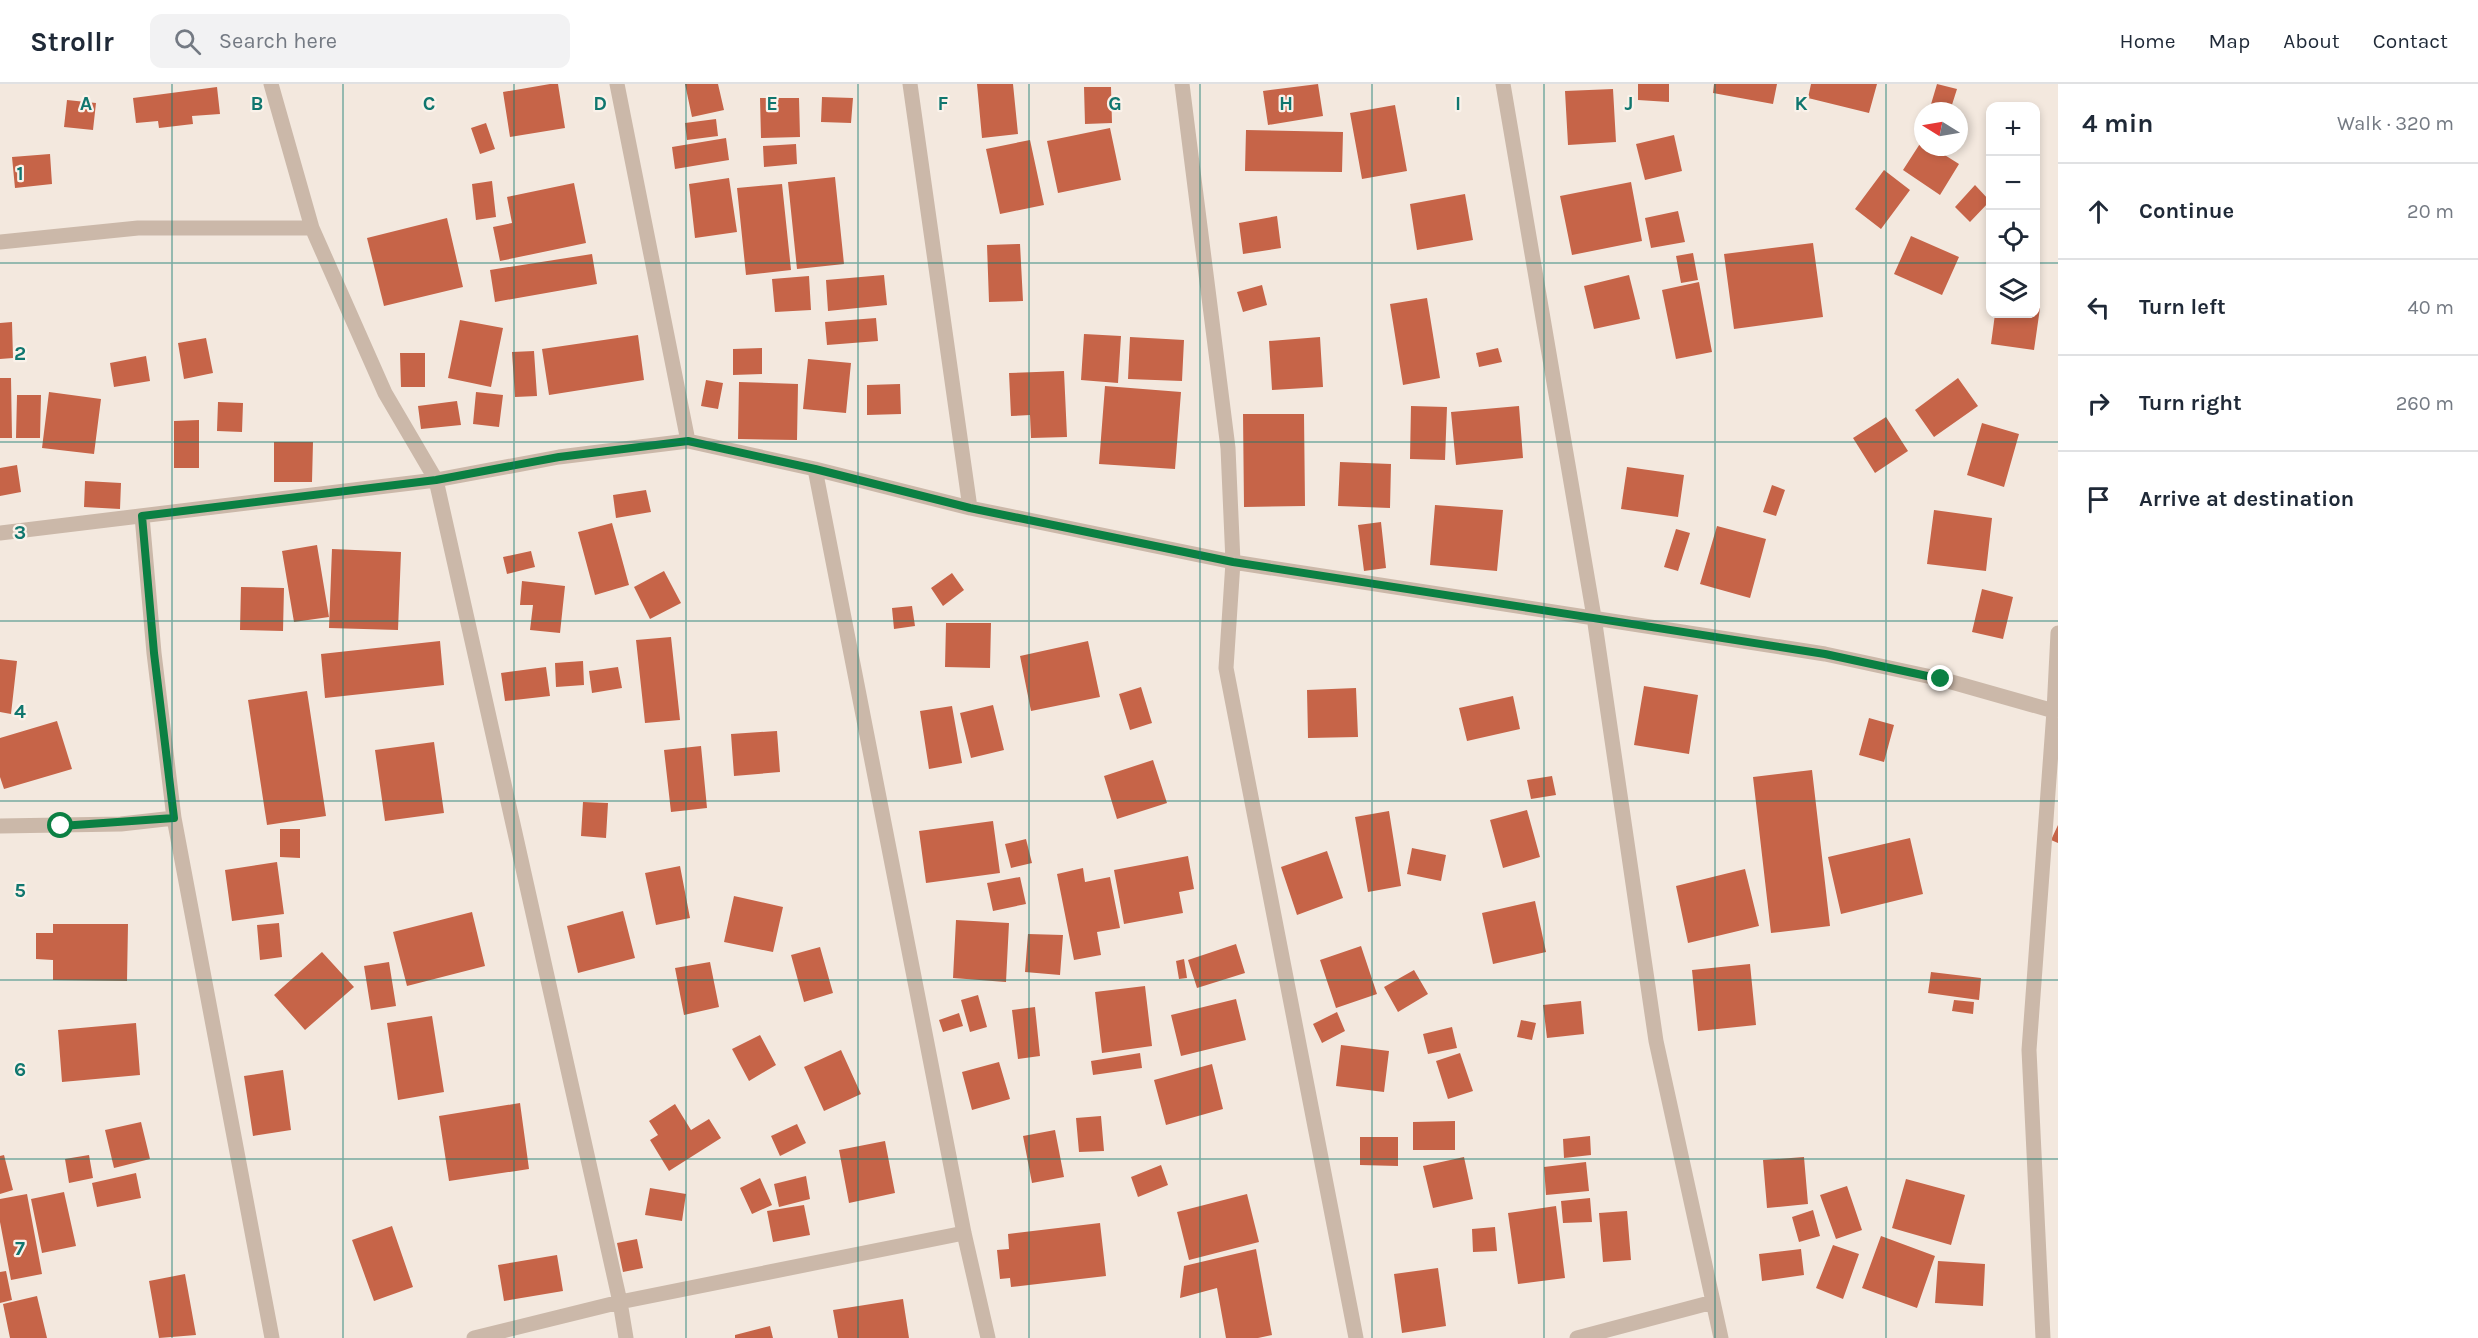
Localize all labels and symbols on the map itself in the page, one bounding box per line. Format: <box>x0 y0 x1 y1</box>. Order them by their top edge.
text: A <box>80 92 93 115</box>
text: B <box>251 92 263 115</box>
text: C <box>423 92 435 115</box>
text: D <box>593 92 607 115</box>
text: E <box>766 92 778 115</box>
text: F <box>938 92 949 115</box>
text: G <box>1108 92 1122 115</box>
text: H <box>1279 92 1293 115</box>
text: I <box>1455 92 1461 115</box>
text: J <box>1625 92 1633 115</box>
text: K <box>1794 92 1808 115</box>
north arrow <box>1914 102 1968 156</box>
text: 1 <box>16 162 24 185</box>
text: 2 <box>14 342 26 365</box>
text: 3 <box>14 521 26 544</box>
route end <box>1927 665 1953 691</box>
text: 4 <box>14 700 26 723</box>
route start <box>47 812 73 838</box>
text: 5 <box>14 879 26 902</box>
text: 6 <box>14 1058 26 1081</box>
text: 7 <box>15 1237 25 1260</box>

